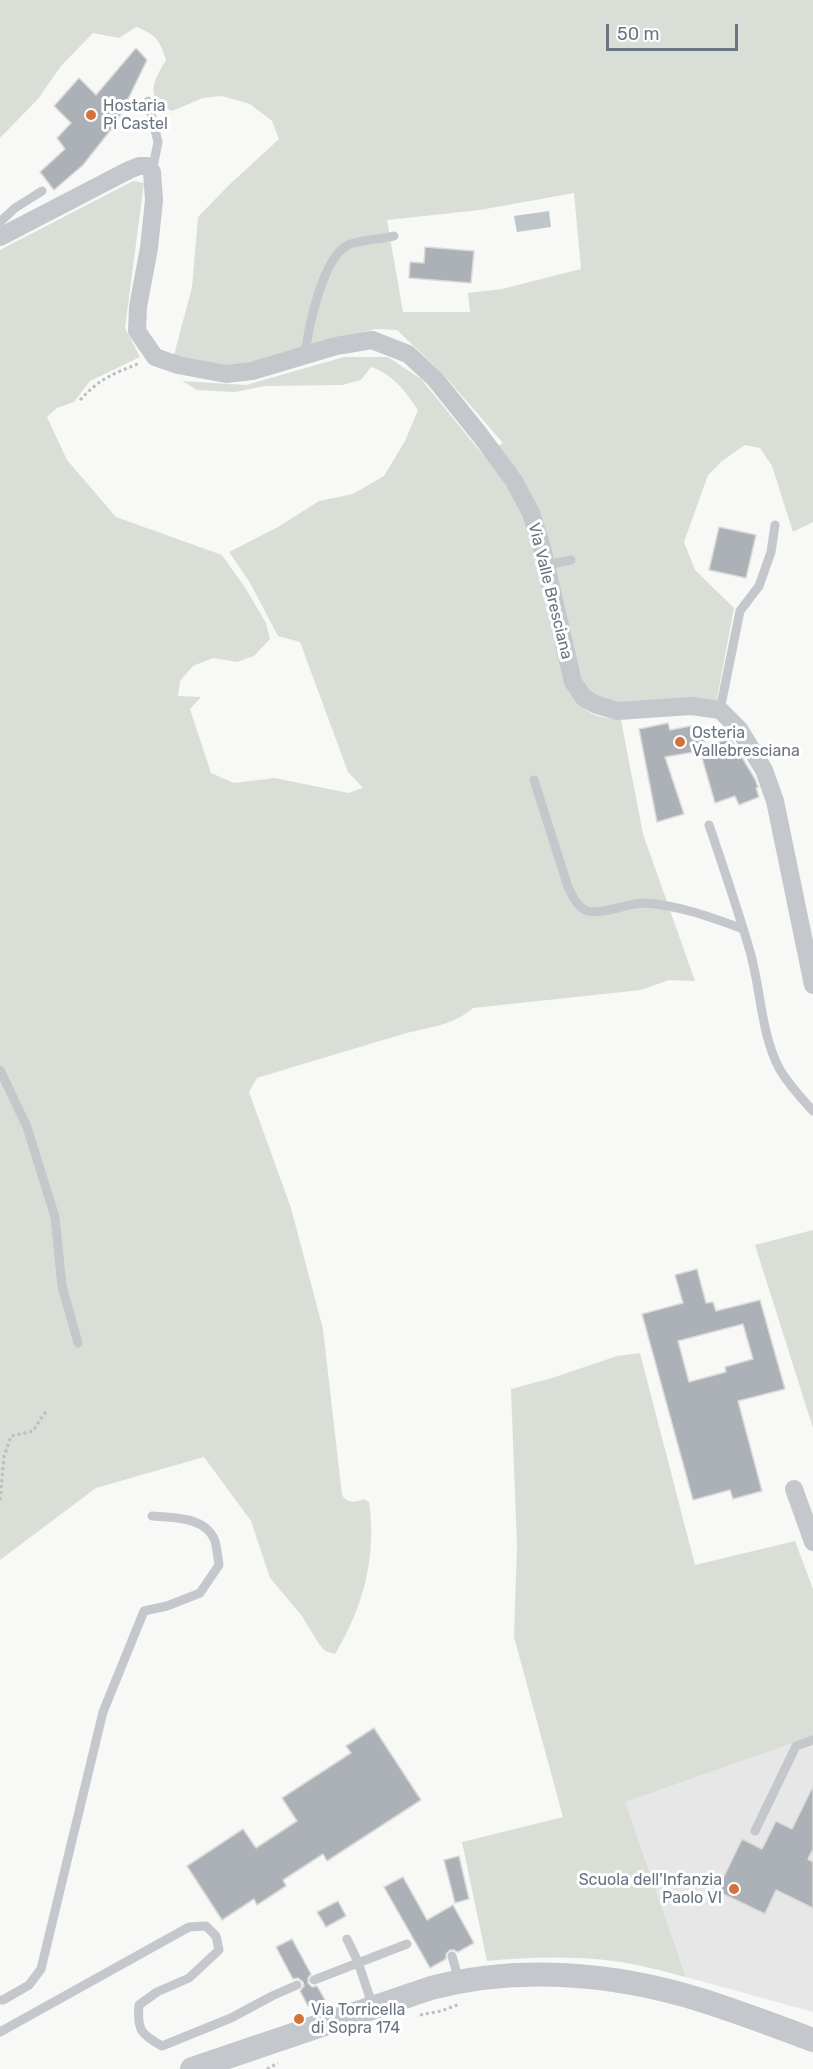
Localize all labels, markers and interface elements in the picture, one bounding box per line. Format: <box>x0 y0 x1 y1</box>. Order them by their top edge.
scale bar <box>609 12 741 50</box>
text: 50 m <box>617 23 660 45</box>
place label: Hostaria Pi Castel <box>103 96 168 134</box>
marker: Hostaria Pi Castel <box>84 108 98 122</box>
street label: Via Valle Bresciana <box>524 521 576 661</box>
place label: Osteria Vallebresciana <box>692 723 800 761</box>
marker: Osteria Vallebresciana <box>673 735 687 749</box>
place label: Scuola dell'Infanzia Paolo VI <box>579 1870 722 1908</box>
marker: Scuola dell'Infanzia Paolo VI <box>727 1882 741 1896</box>
place label: Via Torricella di Sopra 174 <box>311 2000 405 2038</box>
marker: Via Torricella di Sopra 174 <box>292 2012 306 2026</box>

